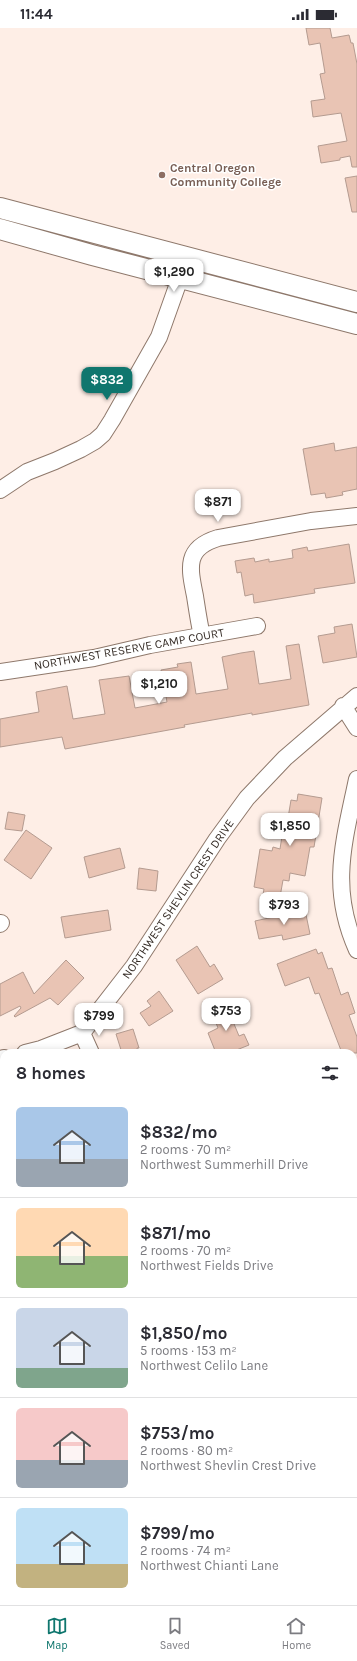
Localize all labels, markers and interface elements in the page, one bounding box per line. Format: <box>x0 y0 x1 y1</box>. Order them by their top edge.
text: 11:44 <box>20 5 53 23</box>
place label: Central Oregon Community College <box>170 161 281 189</box>
marker: Central Oregon Community College <box>157 170 167 180</box>
pin: $1,290 <box>141 259 207 293</box>
text: $1,290 <box>154 264 194 279</box>
pin: $832 <box>83 367 131 401</box>
text: $832 <box>90 372 124 387</box>
pin: $871 <box>194 489 242 523</box>
text: $871 <box>204 494 232 509</box>
street label: NORTHWEST RESERVE CAMP COURT <box>33 625 225 673</box>
pin: $1,210 <box>126 671 192 705</box>
text: $1,210 <box>140 676 178 691</box>
pin: $1,850 <box>257 813 323 847</box>
street label: NORTHWEST SHEVLIN CREST DRIVE <box>119 817 237 981</box>
text: $1,850 <box>269 818 311 833</box>
pin: $793 <box>260 892 308 926</box>
text: $793 <box>268 897 300 912</box>
pin: $753 <box>202 998 250 1032</box>
pin: $799 <box>75 1003 123 1037</box>
text: $753 <box>210 1003 242 1018</box>
text: $799 <box>83 1008 115 1023</box>
icon: filters <box>319 1062 341 1084</box>
text: 8 homes <box>16 1063 86 1083</box>
text: $832/mo <box>140 1122 217 1142</box>
icon: home <box>48 1123 96 1171</box>
text: 2 rooms · 70 m² <box>140 1142 231 1157</box>
text: Northwest Summerhill Drive <box>140 1157 308 1172</box>
text: $871/mo <box>140 1223 211 1243</box>
icon: home <box>48 1224 96 1272</box>
text: 2 rooms · 70 m² <box>140 1243 231 1258</box>
text: Northwest Fields Drive <box>140 1258 273 1273</box>
text: $1,850/mo <box>140 1323 227 1343</box>
icon: home <box>48 1324 96 1372</box>
text: 5 rooms · 153 m² <box>140 1343 237 1358</box>
text: Northwest Celilo Lane <box>140 1358 268 1373</box>
text: $753/mo <box>140 1423 214 1443</box>
icon: home <box>48 1424 96 1472</box>
text: 2 rooms · 80 m² <box>140 1443 233 1458</box>
text: Northwest Shevlin Crest Drive <box>140 1458 316 1473</box>
text: $799/mo <box>140 1523 215 1543</box>
icon: home <box>48 1524 96 1572</box>
text: 2 rooms · 74 m² <box>140 1543 231 1558</box>
text: Northwest Chianti Lane <box>140 1558 279 1573</box>
tab: Map <box>46 1615 68 1652</box>
tab: Saved <box>160 1615 190 1652</box>
tab: Home <box>282 1615 311 1652</box>

